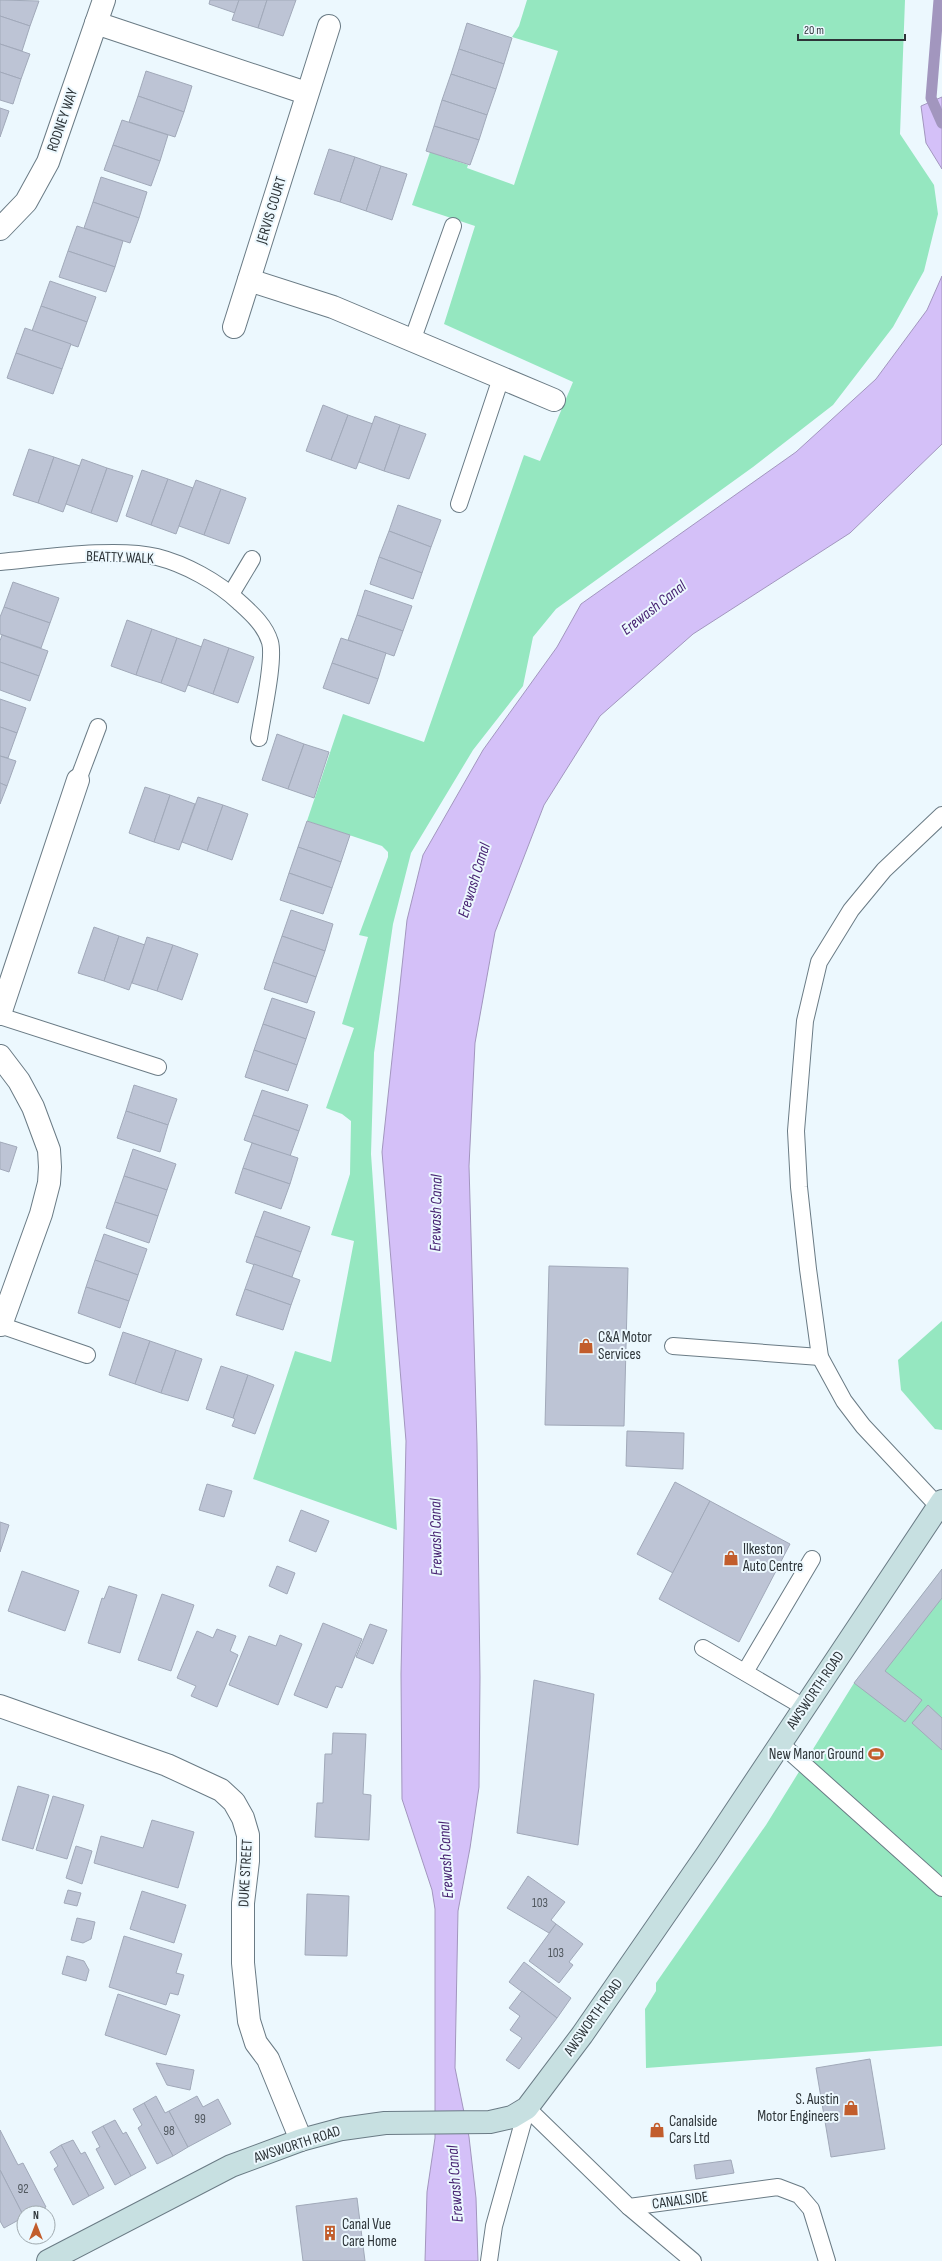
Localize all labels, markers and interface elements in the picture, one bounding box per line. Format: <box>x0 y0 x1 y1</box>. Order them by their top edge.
scale bar <box>798 16 905 42</box>
text: 20 m <box>804 23 824 38</box>
street label: RODNEY WAY <box>43 85 82 154</box>
street label: JERVIS COURT <box>252 174 291 247</box>
street label: BEATTY WALK <box>86 547 154 568</box>
water label: Erewash Canal <box>618 576 691 639</box>
water label: Erewash Canal <box>454 840 495 920</box>
water label: Erewash Canal <box>426 1173 447 1252</box>
place label: C&A Motor Services <box>598 1328 653 1364</box>
shop icon: C&A Motor Services <box>577 1337 595 1355</box>
water label: Erewash Canal <box>426 1497 447 1576</box>
place label: Ilkeston Auto Centre <box>742 1540 803 1576</box>
shop icon: Ilkeston Auto Centre <box>722 1549 740 1567</box>
street label: AWSWORTH ROAD <box>782 1648 848 1734</box>
place label: New Manor Ground <box>769 1745 864 1764</box>
sports icon: New Manor Ground <box>867 1745 885 1763</box>
water label: Erewash Canal <box>435 1820 458 1899</box>
street label: DUKE STREET <box>234 1839 257 1907</box>
house number: 103 <box>532 1895 548 1911</box>
house number: 103 <box>548 1945 564 1961</box>
street label: AWSWORTH ROAD <box>559 1975 627 2060</box>
place label: S. Austin Motor Engineers <box>757 2090 839 2126</box>
shop icon: S. Austin Motor Engineers <box>842 2099 860 2117</box>
house number: 99 <box>194 2111 206 2127</box>
place label: Canalside Cars Ltd <box>669 2112 717 2148</box>
shop icon: Canalside Cars Ltd <box>648 2121 666 2139</box>
street label: AWSWORTH ROAD <box>250 2122 343 2168</box>
house number: 98 <box>163 2123 175 2139</box>
water label: Erewash Canal <box>443 2144 468 2223</box>
house number: 92 <box>17 2181 29 2197</box>
street label: CANALSIDE <box>651 2187 709 2214</box>
north arrow <box>16 2205 56 2245</box>
text: N <box>33 2209 39 2222</box>
place label: Canal Vue Care Home <box>342 2215 397 2251</box>
building icon: Canal Vue Care Home <box>321 2224 339 2242</box>

